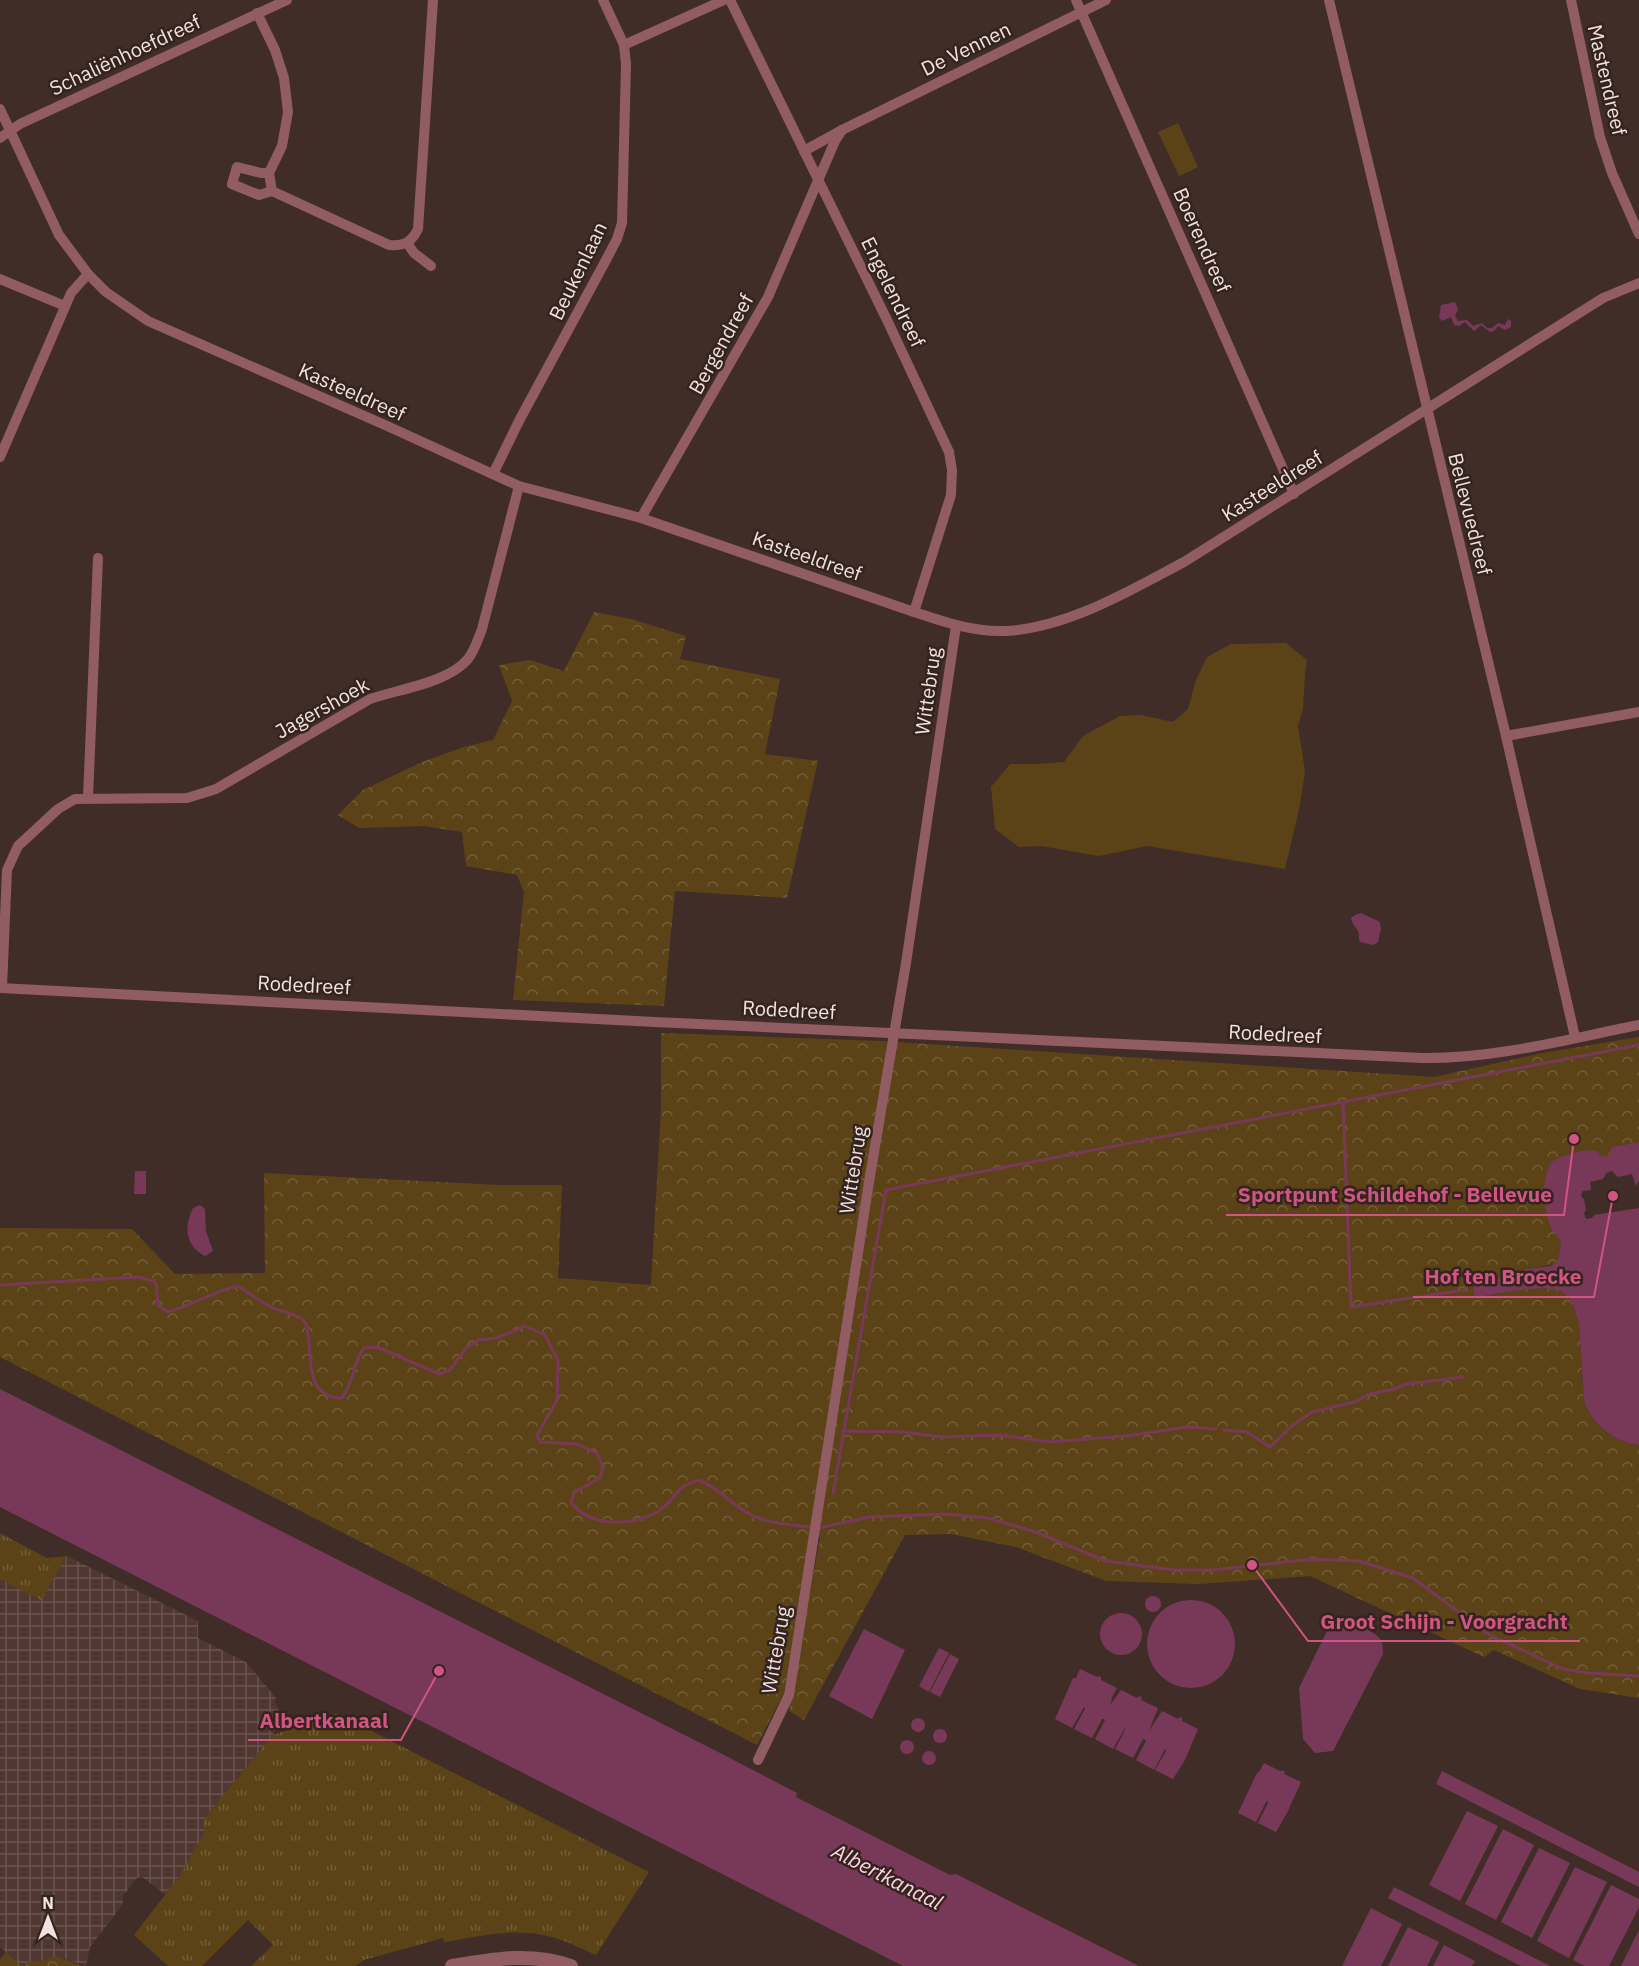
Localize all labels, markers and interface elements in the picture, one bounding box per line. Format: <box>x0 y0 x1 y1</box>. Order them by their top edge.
street label: Schaliënhoefdreef <box>45 7 205 101</box>
street label: De Vennen <box>916 15 1015 82</box>
street label: Mastendreef <box>1582 22 1633 139</box>
street label: Boerendreef <box>1167 183 1238 297</box>
street label: Beukenlaan <box>542 217 613 324</box>
street label: Engelendreef <box>855 232 932 352</box>
street label: Bergendreef <box>682 288 760 399</box>
street label: Kasteeldreef <box>295 356 410 427</box>
street label: Kasteeldreef <box>1216 444 1328 527</box>
street label: Bellevuedreef <box>1442 450 1499 578</box>
street label: Kasteeldreef <box>749 524 866 587</box>
street label: Wittebrug <box>908 645 947 737</box>
street label: Jagershoek <box>270 670 374 744</box>
street label: Rodedreef <box>257 969 352 1000</box>
street label: Rodedreef <box>742 994 837 1025</box>
street label: Rodedreef <box>1228 1018 1323 1049</box>
street label: Wittebrug <box>832 1124 873 1216</box>
callout: Sportpunt Schildehof - Bellevue <box>1226 1176 1564 1215</box>
text: Sportpunt Schildehof - Bellevue <box>1238 1180 1552 1208</box>
callout: Hof ten Broecke <box>1413 1258 1594 1297</box>
text: Hof ten Broecke <box>1425 1262 1582 1290</box>
callout: Groot Schijn - Voorgracht <box>1308 1602 1580 1641</box>
street label: Wittebrug <box>755 1604 797 1696</box>
text: Groot Schijn - Voorgracht <box>1320 1607 1568 1635</box>
callout: Albertkanaal <box>248 1701 401 1740</box>
text: Albertkanaal <box>260 1706 388 1734</box>
water label: Albertkanaal <box>827 1836 948 1916</box>
north arrow <box>18 1888 78 1948</box>
text: N <box>42 1893 54 1913</box>

